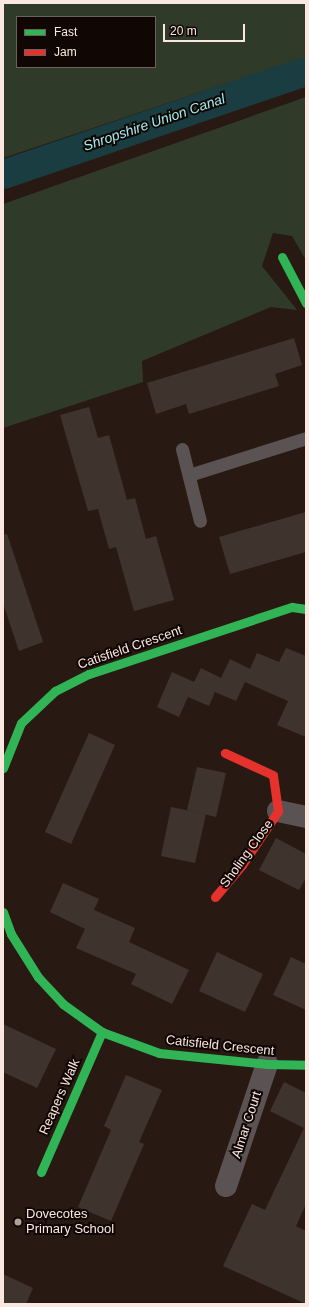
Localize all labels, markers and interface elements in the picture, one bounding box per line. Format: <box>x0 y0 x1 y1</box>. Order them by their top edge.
legend <box>16 16 156 68</box>
scale bar <box>165 16 247 42</box>
text: 20 m <box>170 24 197 38</box>
text: Fast <box>54 25 77 39</box>
text: Jam <box>54 45 77 59</box>
water label: Shropshire Union Canal <box>81 90 227 154</box>
street label: Catisfield Crescent <box>76 623 184 673</box>
street label: Sholing Close <box>217 817 277 891</box>
street label: Catisfield Crescent <box>165 1033 275 1059</box>
street label: Reapers Walk <box>36 1057 84 1137</box>
street label: Almar Court <box>229 1090 265 1160</box>
place label: Dovecotes Primary School <box>26 1207 114 1238</box>
marker: Dovecotes Primary School <box>13 1217 23 1227</box>

